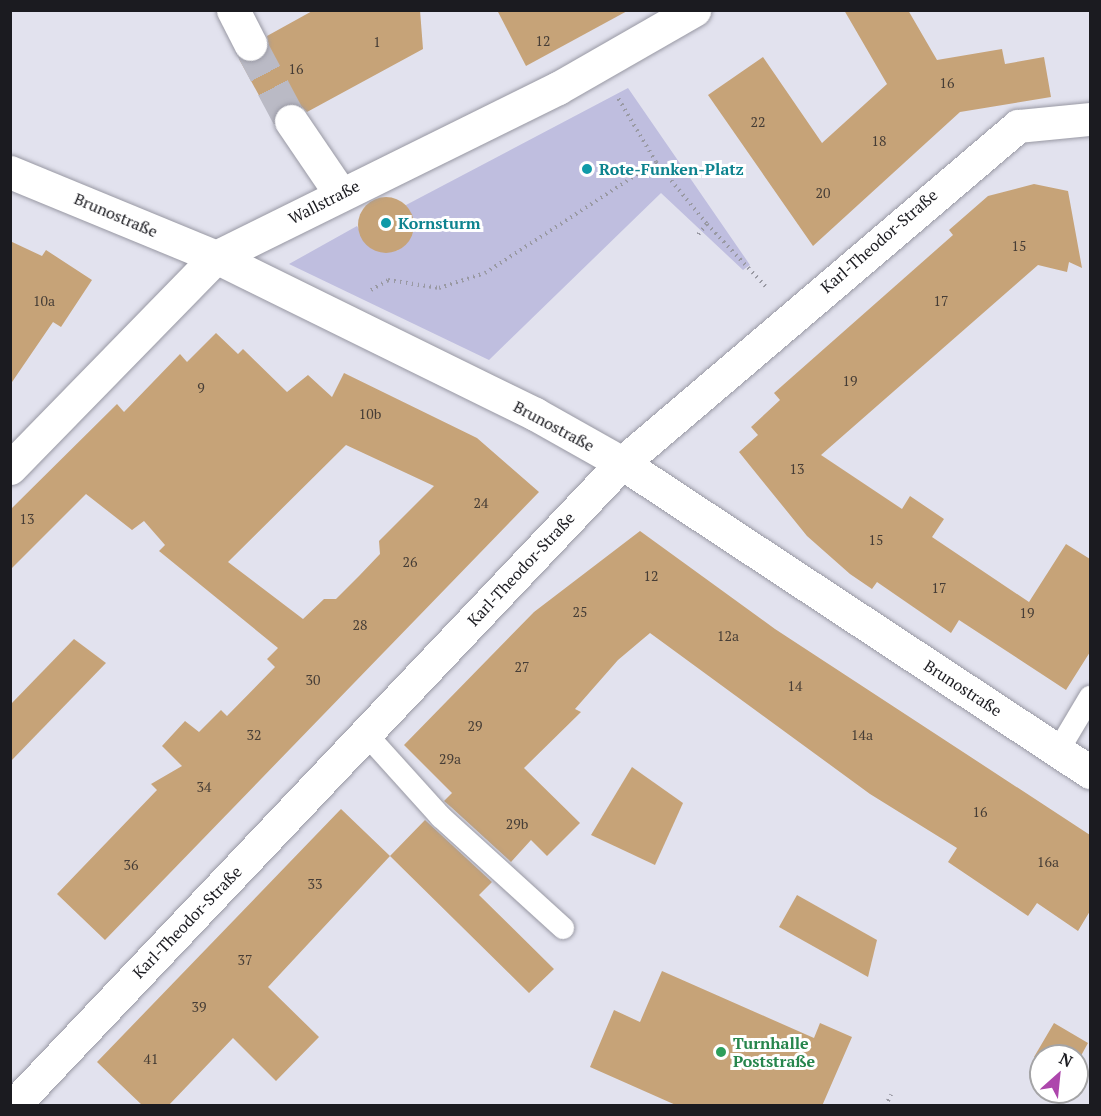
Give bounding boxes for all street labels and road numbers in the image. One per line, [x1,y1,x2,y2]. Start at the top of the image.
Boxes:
street label: Wallstraße [285,176,363,228]
street label: Karl-Theodor-Straße [817,185,941,297]
street label: Brunostraße [71,189,161,241]
street label: Brunostraße [510,397,598,455]
street label: Karl-Theodor-Straße [463,508,579,630]
street label: Brunostraße [921,656,1005,720]
street label: Karl-Theodor-Straße [129,862,245,982]

